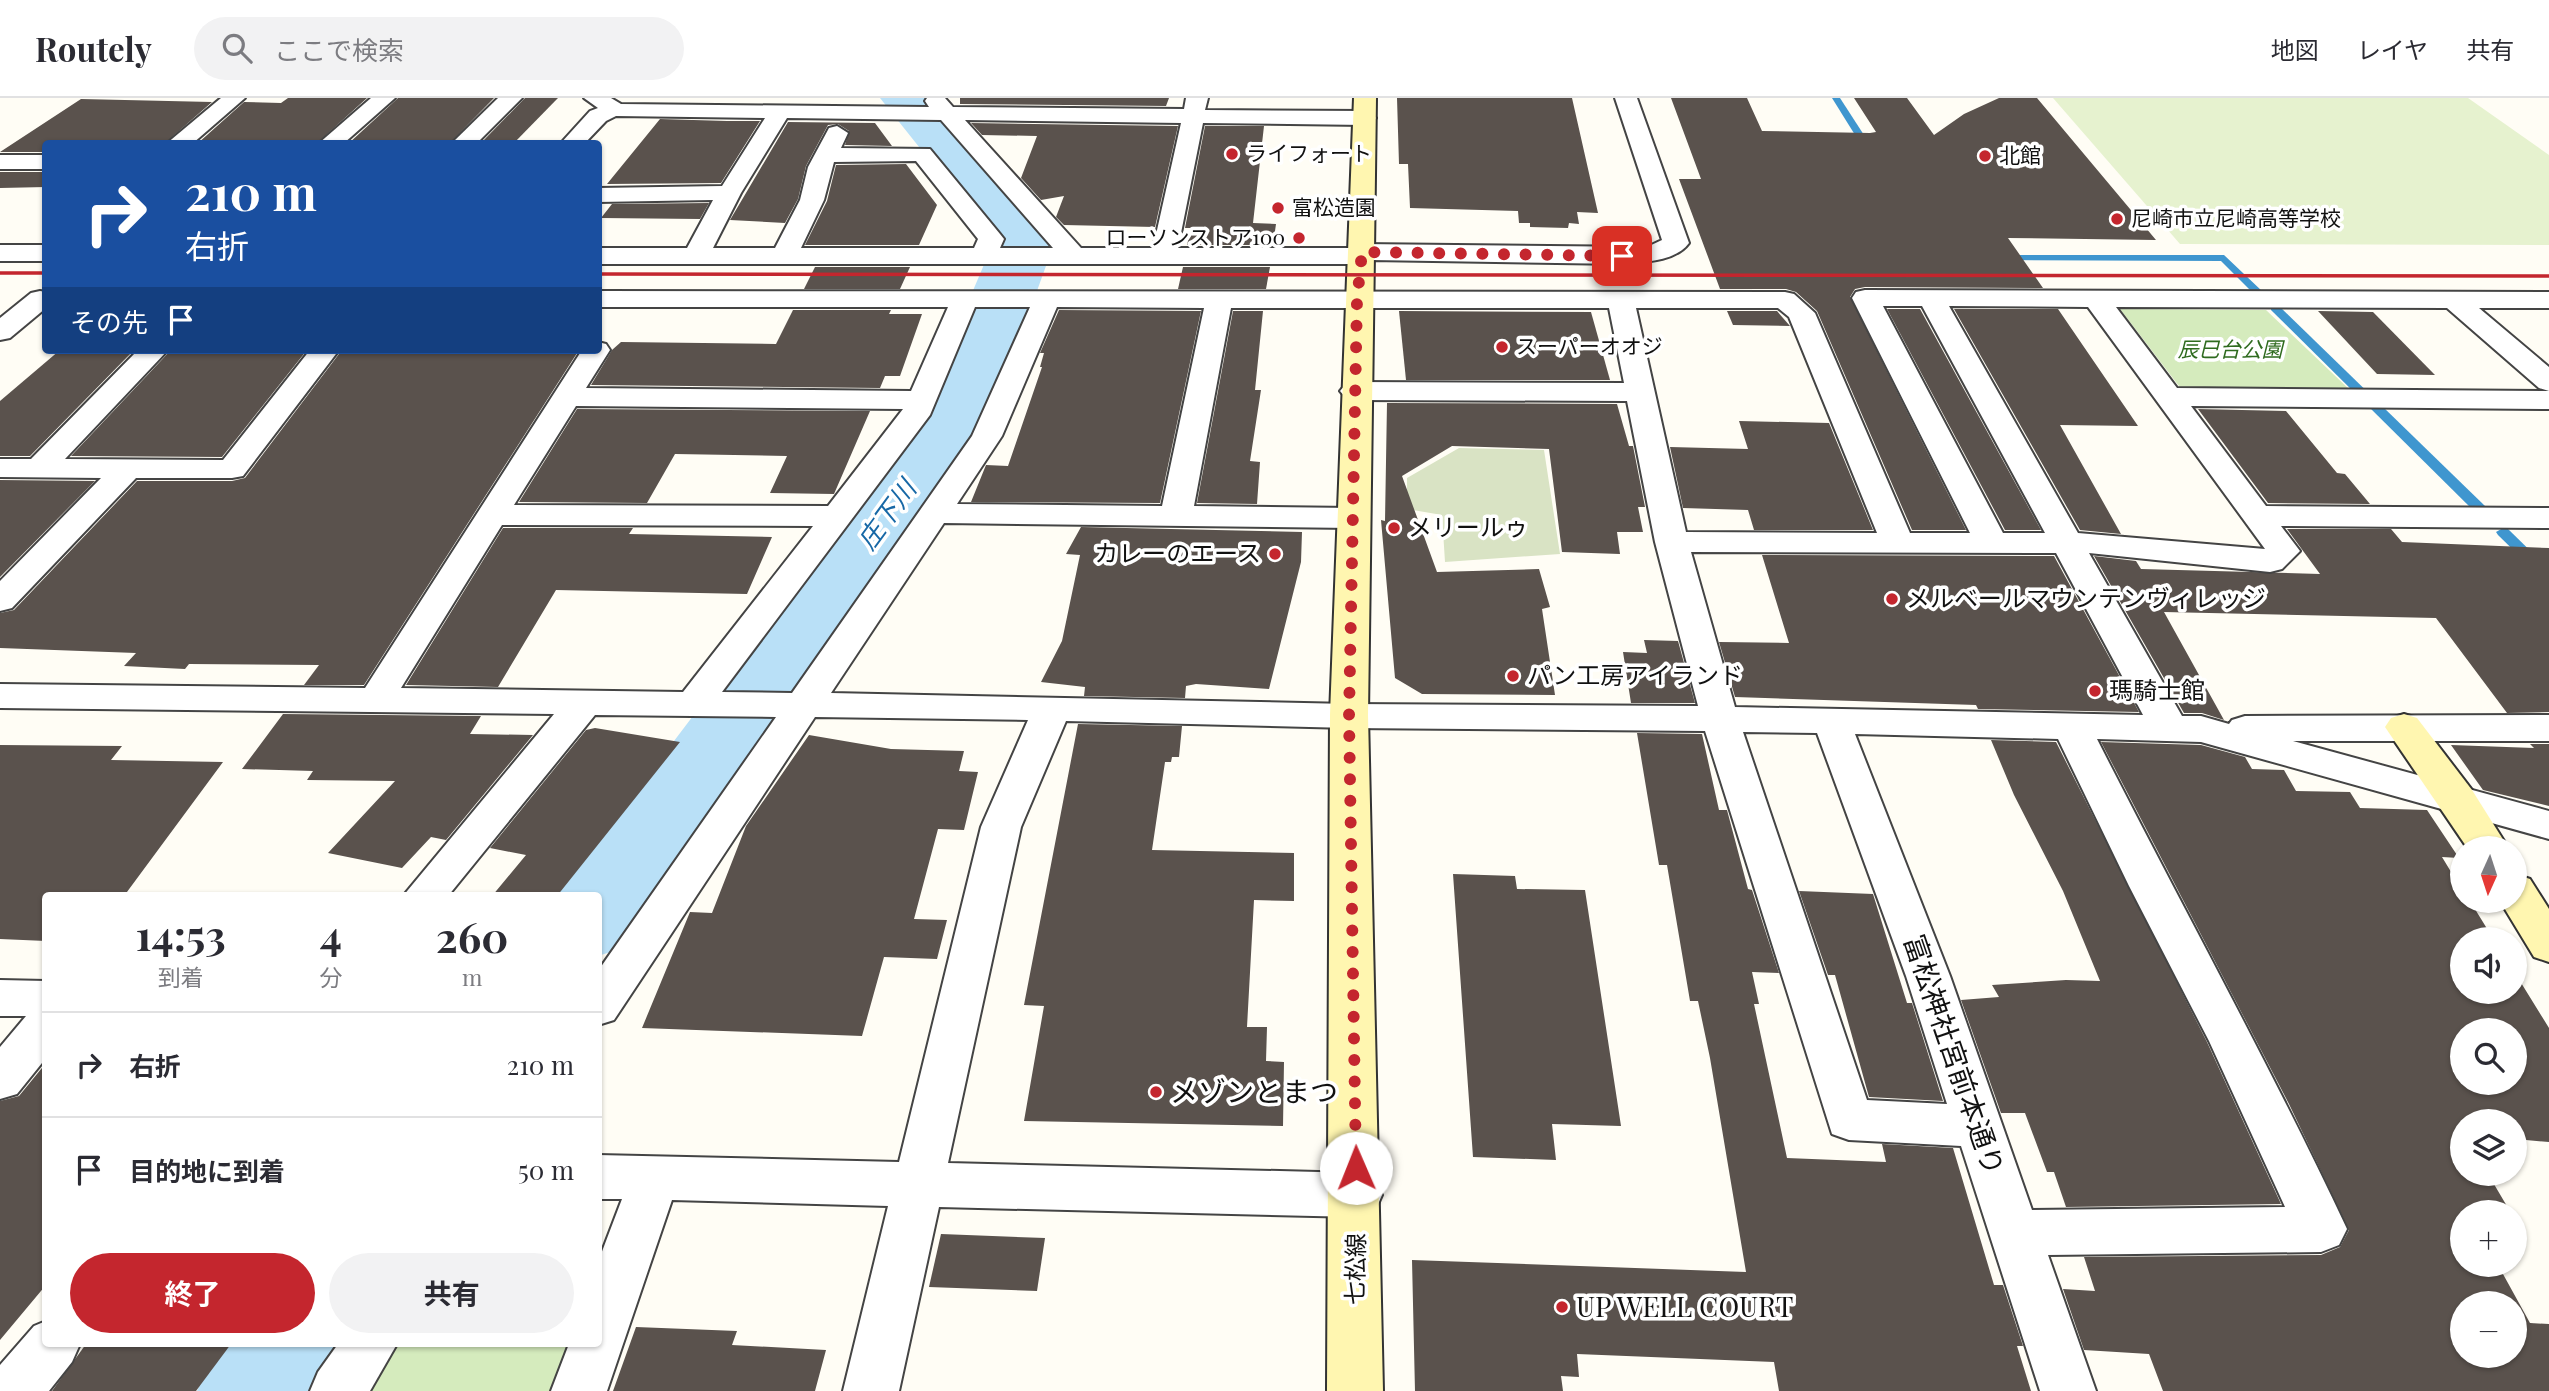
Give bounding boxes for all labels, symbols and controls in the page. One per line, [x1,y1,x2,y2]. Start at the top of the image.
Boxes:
search box [194,17,684,80]
text: Routely [35,26,152,70]
icon: search [218,29,256,67]
text: ここで検索 [274,32,404,67]
text: 地図 [2271,33,2319,65]
text: レイヤ [2357,33,2428,65]
text: 共有 [2466,33,2514,65]
place label: ライフォート [1246,138,1372,166]
place label: 北館 [1999,140,2041,168]
marker: ライフォート [1224,146,1240,162]
marker: 北館 [1977,148,1993,164]
text: 210 m [185,158,317,223]
icon: right [70,168,161,259]
place label: 富松造園 [1292,192,1376,220]
marker: 富松造園 [1270,200,1286,216]
place label: 尼崎市立尼崎高等学校 [2131,203,2341,231]
marker: 尼崎市立尼崎高等学校 [2109,211,2125,227]
place label: ローソンストア100 [1105,222,1285,250]
text: 右折 [185,223,249,266]
pin [1592,226,1652,286]
marker: ローソンストア100 [1291,230,1307,246]
icon: arrive [1603,237,1641,275]
icon: arrive [162,301,200,339]
text: その先 [70,304,148,339]
place label: スーパーオオジ [1516,331,1663,359]
park label: 辰巳台公園 [2178,334,2285,362]
marker: スーパーオオジ [1494,339,1510,355]
water label: 庄下川 [849,470,925,556]
place label: メリールゥ [1408,510,1528,542]
marker: メリールゥ [1386,520,1402,536]
place label: カレーのエース [1094,536,1261,568]
marker: カレーのエース [1267,546,1283,562]
place label: メルベールマウンテンヴィレッジ [1906,581,2266,613]
marker: メルベールマウンテンヴィレッジ [1884,591,1900,607]
place label: パン工房アイランド [1527,658,1743,690]
marker: パン工房アイランド [1505,668,1521,684]
place label: 瑪騎士館 [2109,673,2205,705]
marker: 瑪騎士館 [2087,683,2103,699]
north arrow [2450,836,2527,914]
map controls [2450,836,2527,1368]
text: 14:53 [136,906,226,962]
text: 4 [320,906,342,962]
text: 260 [436,908,508,964]
button: sound [2450,927,2527,1004]
street label: 富松神社宮前本通り [1897,929,2014,1180]
text: 到着 [158,961,204,992]
text: 分 [319,961,342,992]
text: m [462,961,482,992]
button: search [2450,1018,2527,1095]
icon: right [70,1046,108,1084]
text: 210 m [507,1047,574,1082]
text: 右折 [129,1048,181,1083]
place label: メゾンとまつ [1170,1072,1338,1109]
marker: メゾンとまつ [1148,1084,1164,1100]
button: layers [2450,1109,2527,1186]
position arrow [1319,1131,1393,1205]
icon: arrive [70,1151,108,1189]
text: 50 m [518,1152,574,1187]
text: 目的地に到着 [129,1153,285,1188]
button: + [2450,1200,2527,1277]
street label: 七松線 [1337,1233,1371,1305]
button: 終了 [70,1253,315,1333]
button: 共有 [329,1253,574,1333]
place label: UP WELL COURT [1576,1287,1793,1324]
button: − [2450,1291,2527,1368]
marker: UP WELL COURT [1554,1299,1570,1315]

